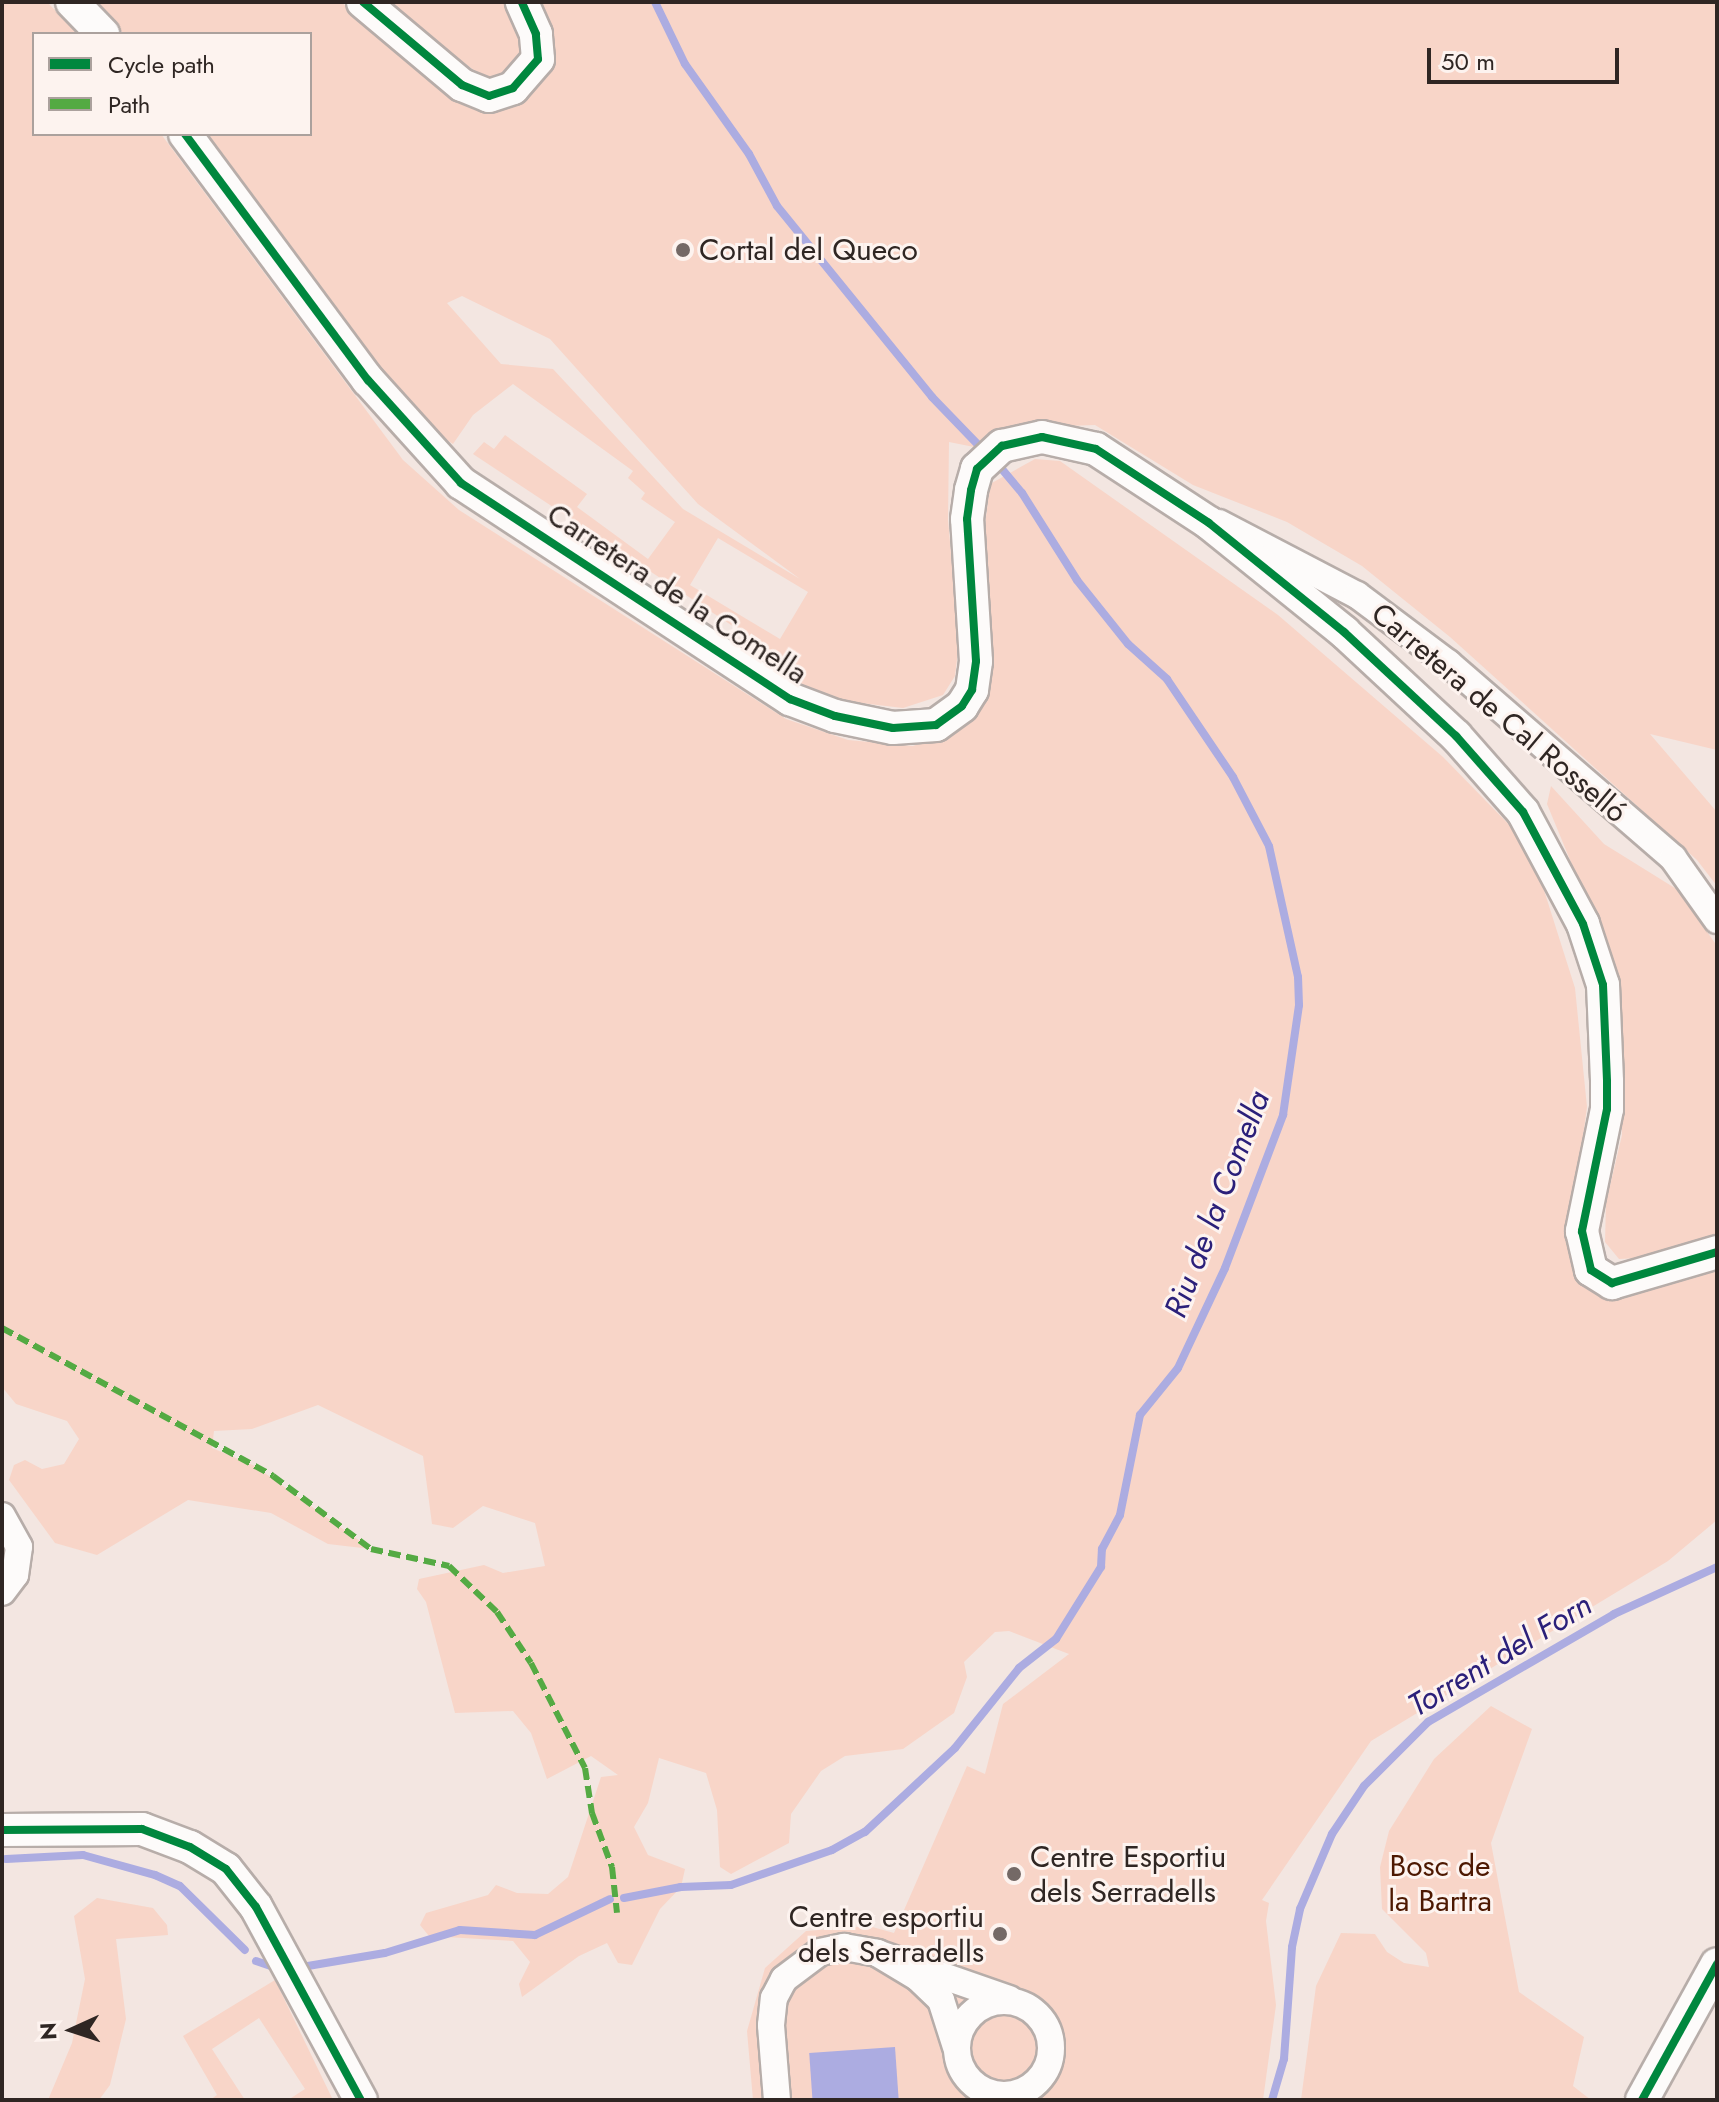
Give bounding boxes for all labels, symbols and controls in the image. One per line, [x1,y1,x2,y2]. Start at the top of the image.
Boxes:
legend [32,32,312,136]
scale bar [1431,32,1623,82]
text: 50 m [1441,44,1495,79]
text: Cycle path [108,47,215,82]
text: Path [108,87,150,122]
place label: Cortal del Queco [699,232,918,268]
marker: Cortal del Queco [674,241,692,259]
street label: Carretera de la Comella [540,496,814,692]
street label: Carretera de Cal Rosselló [1364,596,1634,830]
water label: Riu de la Comella [1156,1085,1278,1323]
water label: Torrent del Forn [1401,1585,1599,1725]
place label: Centre Esportiu dels Serradells [1030,1839,1226,1910]
park label: Bosc de la Bartra [1388,1848,1492,1918]
marker: Centre Esportiu dels Serradells [1005,1865,1023,1883]
place label: Centre esportiu dels Serradells [789,1899,984,1970]
marker: Centre esportiu dels Serradells [991,1925,1009,1943]
north arrow [32,1990,112,2070]
text: N [32,2022,64,2041]

